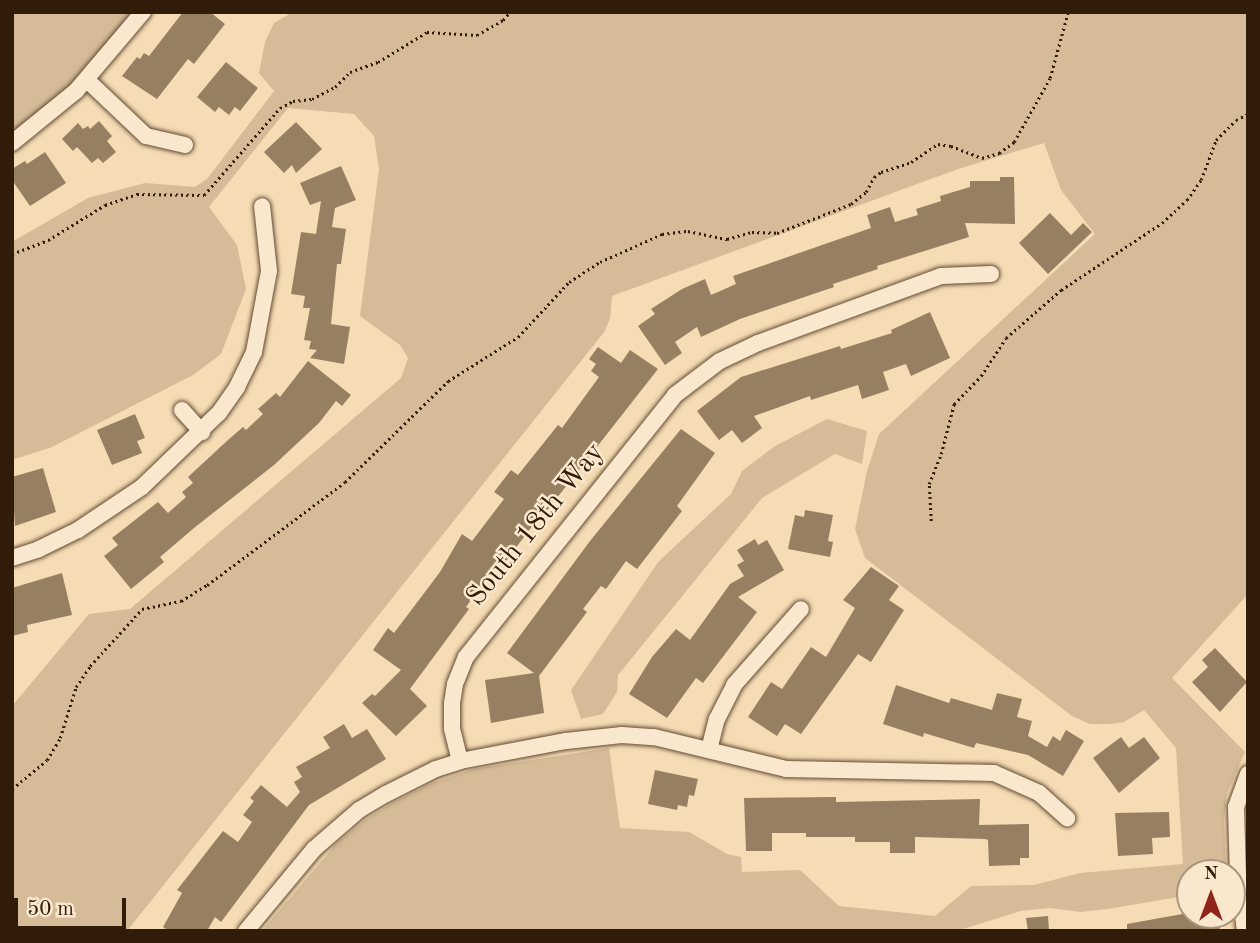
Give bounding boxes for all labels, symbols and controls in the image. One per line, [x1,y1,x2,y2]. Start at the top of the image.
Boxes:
street label: South 18th Way [460,437,612,613]
north arrow [1176,859,1246,929]
text: N [1204,865,1218,884]
scale bar [18,884,130,928]
text: 50 m [27,899,74,920]

